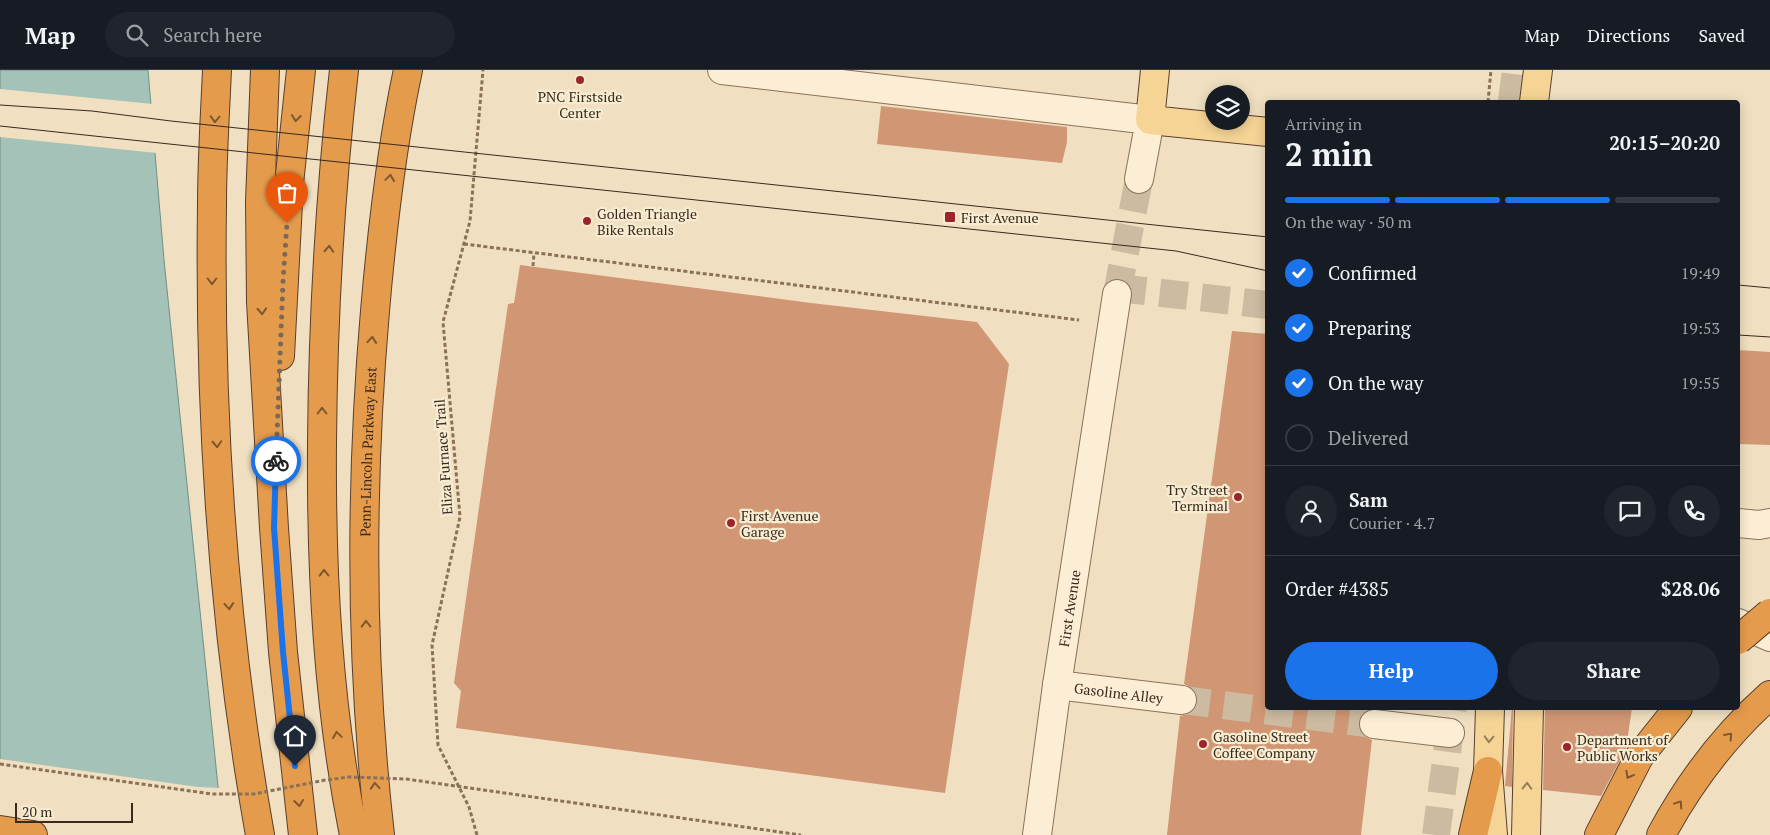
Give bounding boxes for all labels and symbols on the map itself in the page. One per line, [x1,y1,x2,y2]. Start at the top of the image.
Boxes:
marker: PNC Firstside Center [574,74,586,86]
place label: PNC Firstside Center [538,87,622,122]
one-way arrow [210,115,220,123]
one-way arrow [291,115,302,123]
pin [266,172,308,223]
one-way arrow [384,174,395,182]
place label: Golden Triangle Bike Rentals [597,204,697,239]
place label: First Avenue [961,208,1038,227]
marker: First Avenue [943,210,957,224]
marker: Golden Triangle Bike Rentals [581,215,593,227]
one-way arrow [323,244,334,252]
one-way arrow [207,278,217,285]
one-way arrow [256,307,267,315]
one-way arrow [367,335,378,343]
street label: Penn-Lincoln Parkway East [355,365,380,537]
street label: Eliza Furnace Trail [429,398,457,516]
one-way arrow [317,407,327,414]
courier [251,436,301,486]
one-way arrow [211,440,222,448]
place label: Try Street Terminal [1166,480,1229,515]
marker: Try Street Terminal [1232,491,1244,503]
place label: First Avenue Garage [741,506,818,541]
marker: First Avenue Garage [725,517,737,529]
street label: First Avenue [1054,568,1084,648]
one-way arrow [318,569,329,577]
one-way arrow [224,602,235,610]
one-way arrow [361,620,371,628]
street label: Gasoline Alley [1073,678,1165,707]
pin [274,715,316,766]
place label: Gasoline Street Coffee Company [1213,727,1316,762]
place label: Department of Public Works [1577,730,1669,765]
one-way arrow [332,731,343,739]
one-way arrow [1724,733,1733,742]
one-way arrow [1484,736,1494,743]
marker: Gasoline Street Coffee Company [1197,738,1209,750]
marker: Department of Public Works [1561,741,1573,753]
one-way arrow [1625,770,1635,779]
one-way arrow [370,782,381,790]
one-way arrow [1522,782,1532,790]
one-way arrow [293,799,304,807]
scale bar [15,800,132,823]
one-way arrow [1673,800,1682,810]

